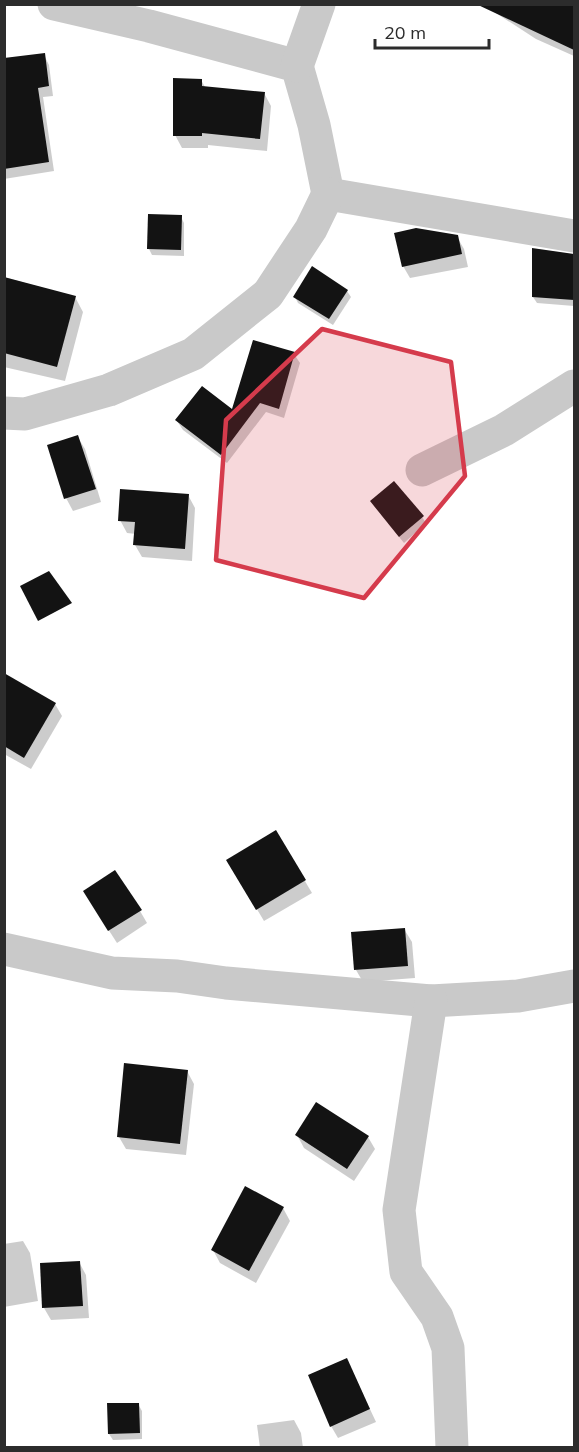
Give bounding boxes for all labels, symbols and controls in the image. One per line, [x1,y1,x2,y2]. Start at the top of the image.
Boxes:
scale bar [375,12,489,50]
text: 20 m [384,21,426,44]

